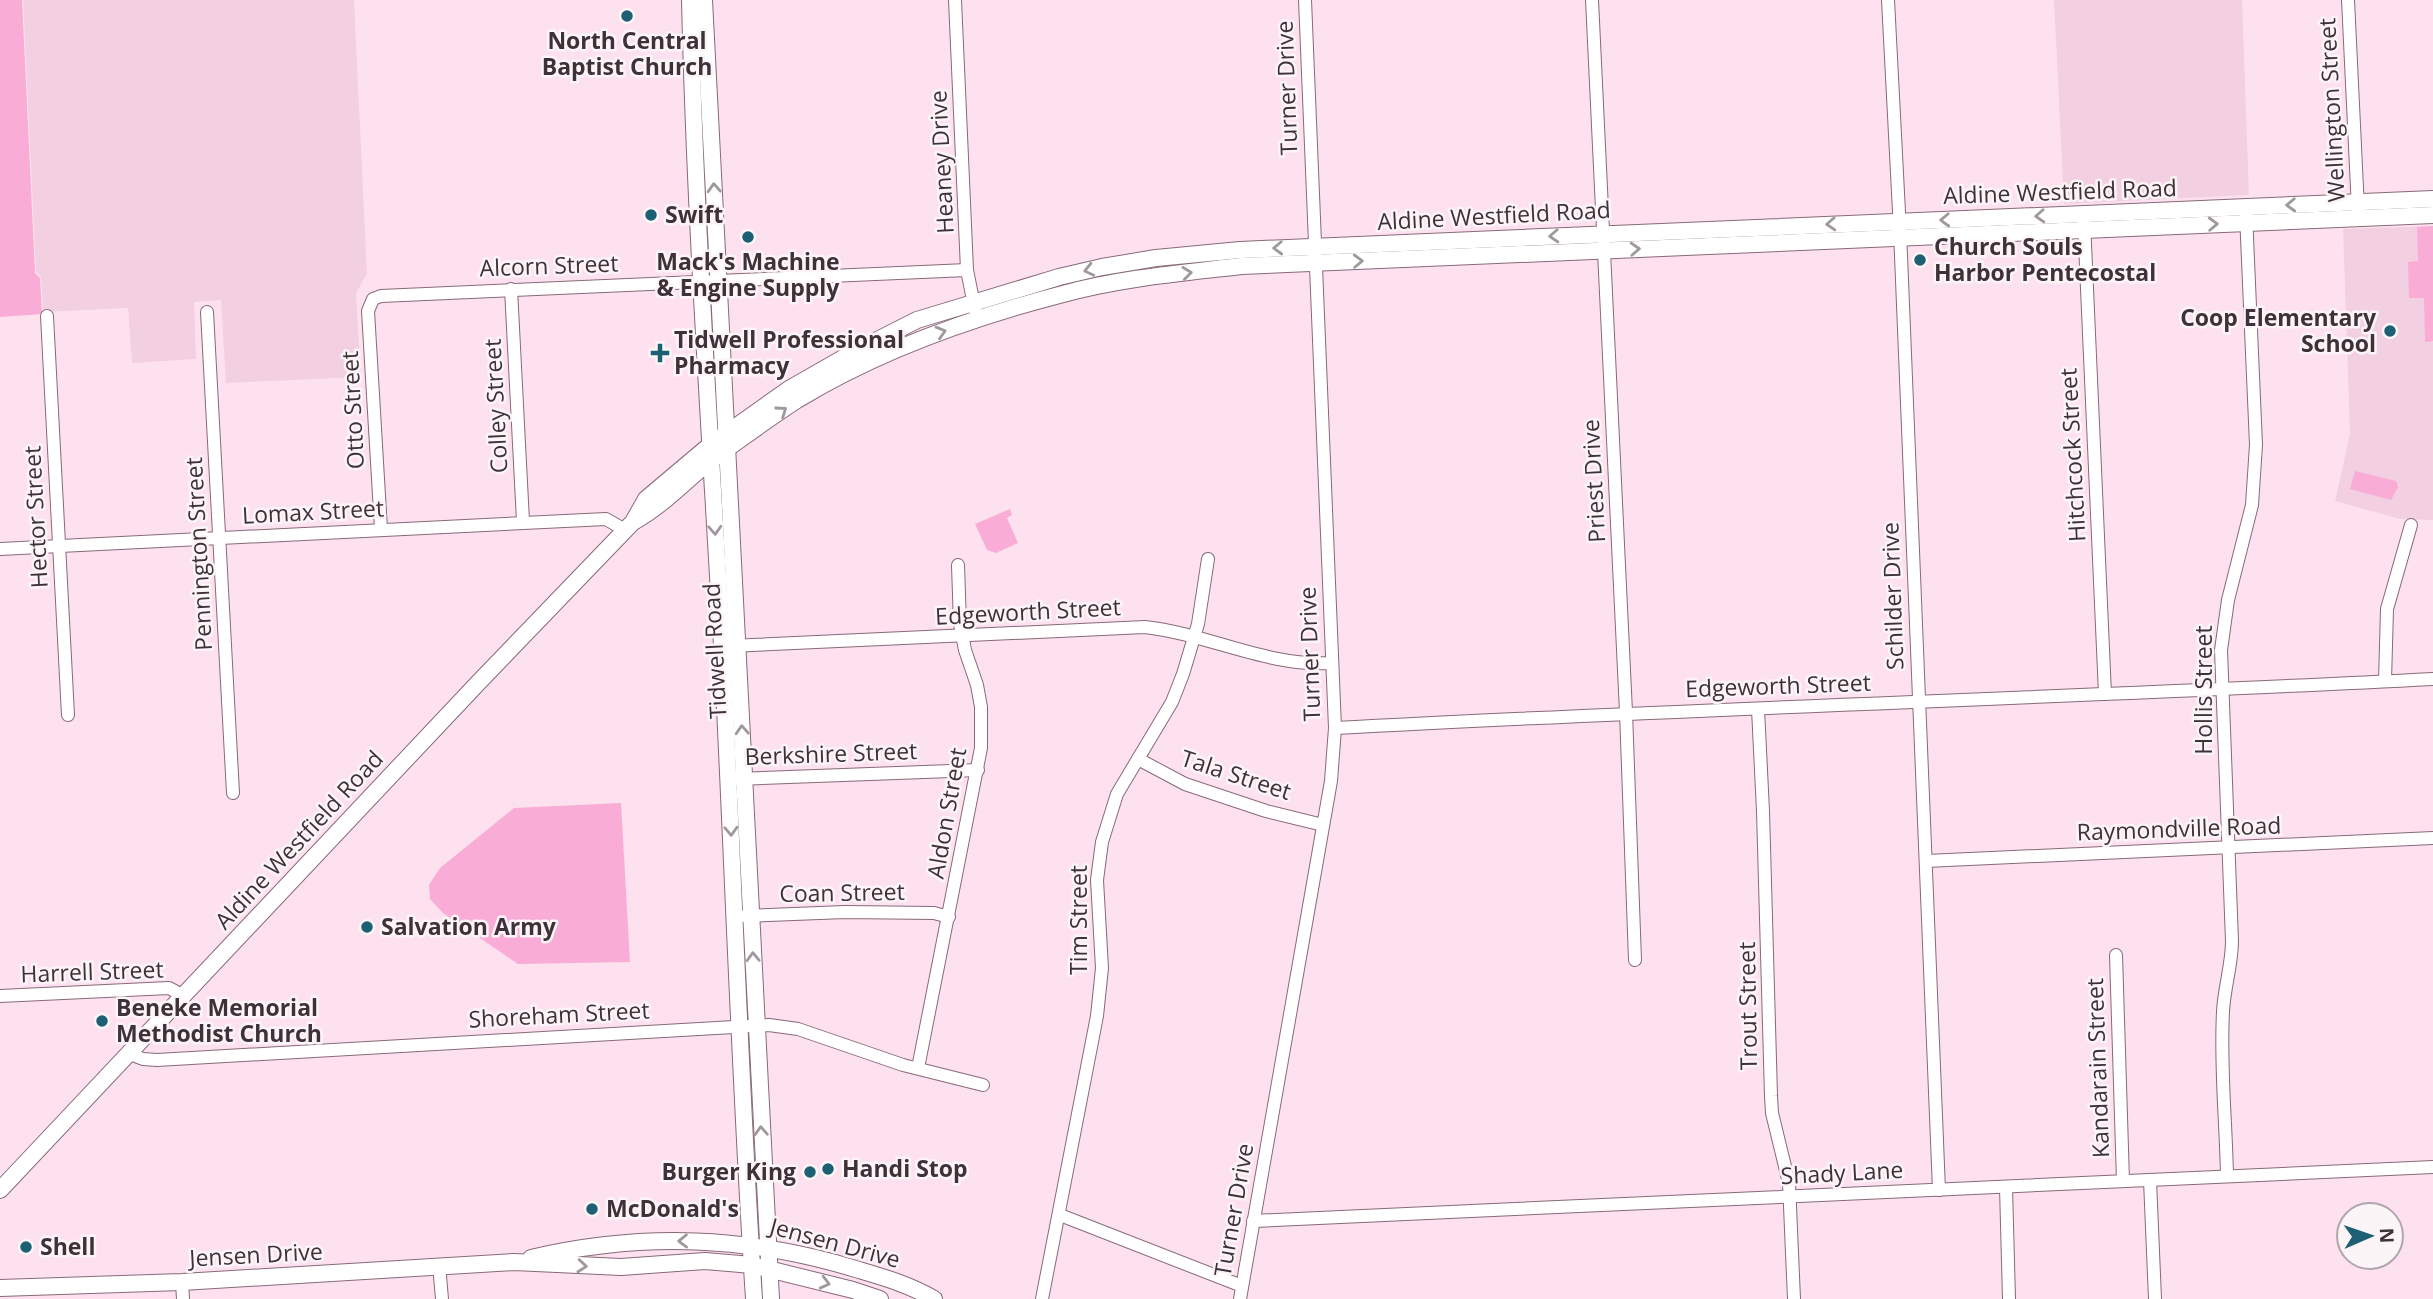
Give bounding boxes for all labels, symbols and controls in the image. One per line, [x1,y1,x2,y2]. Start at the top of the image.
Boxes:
marker: North Central Baptist Church [619,8,635,24]
street label: Wellington Street [2310,17,2352,203]
street label: Turner Drive [1268,20,1304,156]
place label: North Central Baptist Church [542,24,712,82]
street label: Heaney Drive [921,90,961,235]
street label: Aldine Westfield Road [1943,171,2177,211]
one-way arrow [707,182,722,193]
street label: Aldine Westfield Road [1376,193,1611,237]
one-way arrow [2286,197,2297,212]
place label: Swift [665,198,723,230]
marker: Swift [643,207,659,223]
one-way arrow [2034,208,2045,223]
one-way arrow [1939,212,1950,227]
one-way arrow [1825,217,1836,232]
one-way arrow [2207,217,2218,232]
marker: Mack's Machine & Engine Supply [740,229,756,245]
one-way arrow [1549,229,1560,244]
place label: Church Souls Harbor Pentecostal [1934,230,2156,288]
one-way arrow [1272,241,1283,256]
one-way arrow [1629,242,1640,257]
place label: Mack's Machine & Engine Supply [656,245,840,303]
street label: Alcorn Street [479,247,619,283]
marker: Church Souls Harbor Pentecostal [1912,252,1928,268]
one-way arrow [1353,254,1364,269]
one-way arrow [1083,262,1095,276]
one-way arrow [1181,265,1193,280]
place label: Coop Elementary School [2180,301,2377,359]
place label: Tidwell Professional Pharmacy [674,323,904,381]
marker: Coop Elementary School [2382,323,2398,339]
one-way arrow [935,325,947,340]
street label: Colley Street [476,338,515,474]
marker: Tidwell Professional Pharmacy [652,345,668,361]
street label: Otto Street [333,350,371,470]
street label: Hitchcock Street [2051,367,2093,543]
one-way arrow [774,407,787,419]
street label: Priest Drive [1574,419,1612,544]
street label: Hector Street [15,445,55,589]
street label: Pennington Street [177,456,219,652]
street label: Lomax Street [241,491,385,531]
street label: Schilder Drive [1873,522,1911,671]
one-way arrow [708,524,723,535]
street label: Tidwell Road [694,582,734,720]
street label: Turner Drive [1291,586,1327,722]
street label: Edgeworth Street [934,590,1122,632]
street label: Hollis Street [2187,625,2219,755]
street label: Edgeworth Street [1685,666,1871,704]
one-way arrow [734,724,749,735]
street label: Berkshire Street [744,734,918,772]
street label: Tala Street [1177,741,1296,807]
street label: Aldine Westfield Road [207,743,390,936]
street label: Aldon Street [919,745,973,881]
street label: Raymondville Road [2076,808,2282,848]
one-way arrow [723,826,738,837]
street label: Tim Street [1062,865,1094,975]
street label: Coan Street [779,875,905,909]
place label: Salvation Army [381,910,557,942]
marker: Salvation Army [359,919,375,935]
street label: Trout Street [1730,942,1764,1070]
one-way arrow [745,952,760,963]
street label: Harrell Street [20,953,164,989]
street label: Kandarain Street [2078,977,2116,1159]
place label: Beneke Memorial Methodist Church [116,991,322,1049]
street label: Shoreham Street [468,993,650,1035]
marker: Beneke Memorial Methodist Church [94,1013,110,1029]
one-way arrow [754,1125,769,1136]
street label: Turner Drive [1206,1141,1260,1279]
place label: Handi Stop [842,1152,968,1184]
street label: Shady Lane [1780,1153,1904,1191]
place label: Burger King [662,1155,796,1187]
marker: Handi Stop [820,1161,836,1177]
marker: Burger King [802,1164,818,1180]
place label: McDonald's [606,1192,739,1224]
marker: McDonald's [584,1201,600,1217]
north arrow [2335,1201,2405,1271]
street label: Jensen Drive [765,1209,904,1275]
text: N [2374,1227,2400,1244]
place label: Shell [40,1230,95,1262]
one-way arrow [677,1233,688,1249]
street label: Jensen Drive [186,1235,323,1274]
marker: Shell [18,1239,34,1255]
one-way arrow [577,1258,588,1273]
one-way arrow [819,1275,831,1289]

